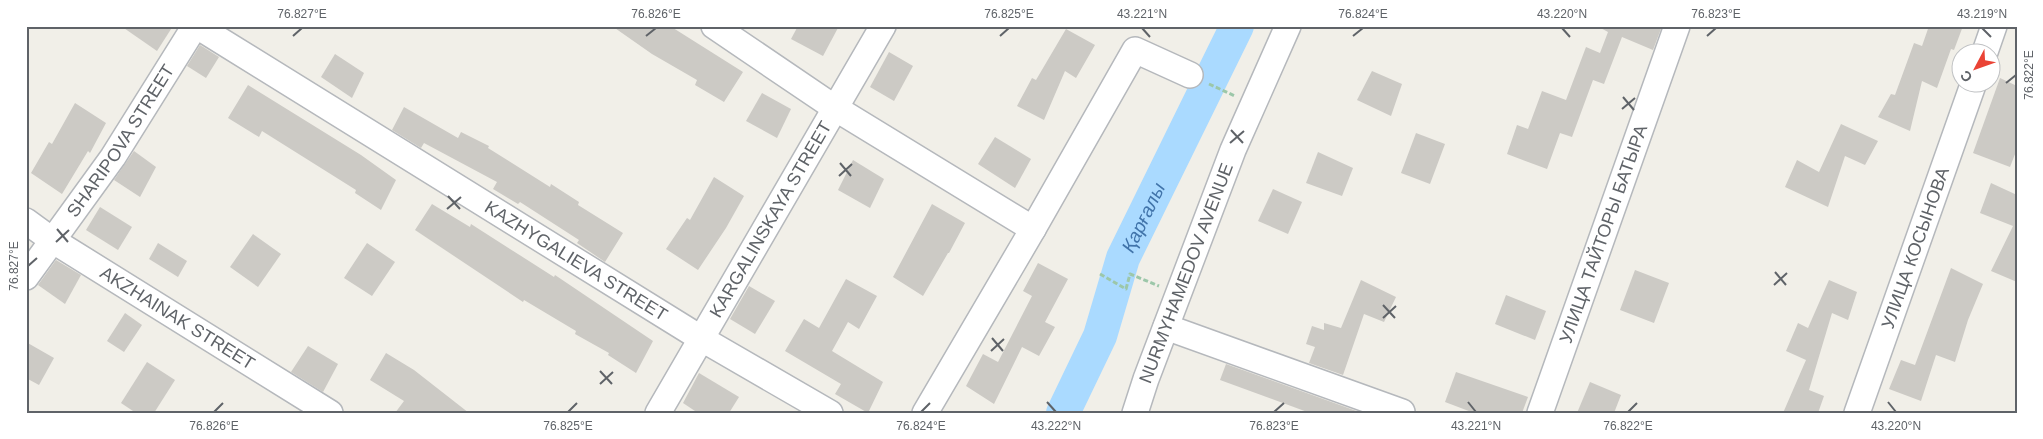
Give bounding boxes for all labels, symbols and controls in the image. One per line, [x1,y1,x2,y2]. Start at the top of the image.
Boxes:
text: 76.827°E [277,7,327,21]
text: 76.826°E [631,7,681,21]
text: 76.825°E [984,7,1034,21]
text: 43.221°N [1117,7,1167,21]
text: 76.824°E [1338,7,1388,21]
text: 43.220°N [1537,7,1587,21]
text: 76.823°E [1691,7,1741,21]
text: 43.219°N [1957,7,2007,21]
north arrow [1950,42,2000,92]
text: 76.822°E [2022,50,2036,100]
street label: SHARIPOVA STREET [63,61,178,221]
text: С [1957,67,1976,86]
street label: KARGALINSKAYA STREET [706,118,835,321]
street label: УЛИЦА ТАЙТОРЫ БАТЫРА [1556,122,1651,346]
street label: NURMYHAMEDOV AVENUE [1135,160,1237,386]
street label: УЛИЦА КОСЫНОВА [1878,165,1953,331]
water label: Қарғалы [1117,179,1169,255]
street label: KAZHYGALIEVA STREET [481,197,671,325]
text: 76.827°E [7,241,21,291]
street label: AKZHAINAK STREET [97,263,258,374]
text: 76.826°E [189,419,239,433]
text: 76.825°E [543,419,593,433]
text: 76.824°E [896,419,946,433]
text: 43.222°N [1031,419,1081,433]
text: 76.823°E [1249,419,1299,433]
text: 43.221°N [1451,419,1501,433]
text: 76.822°E [1603,419,1653,433]
text: 43.220°N [1871,419,1921,433]

